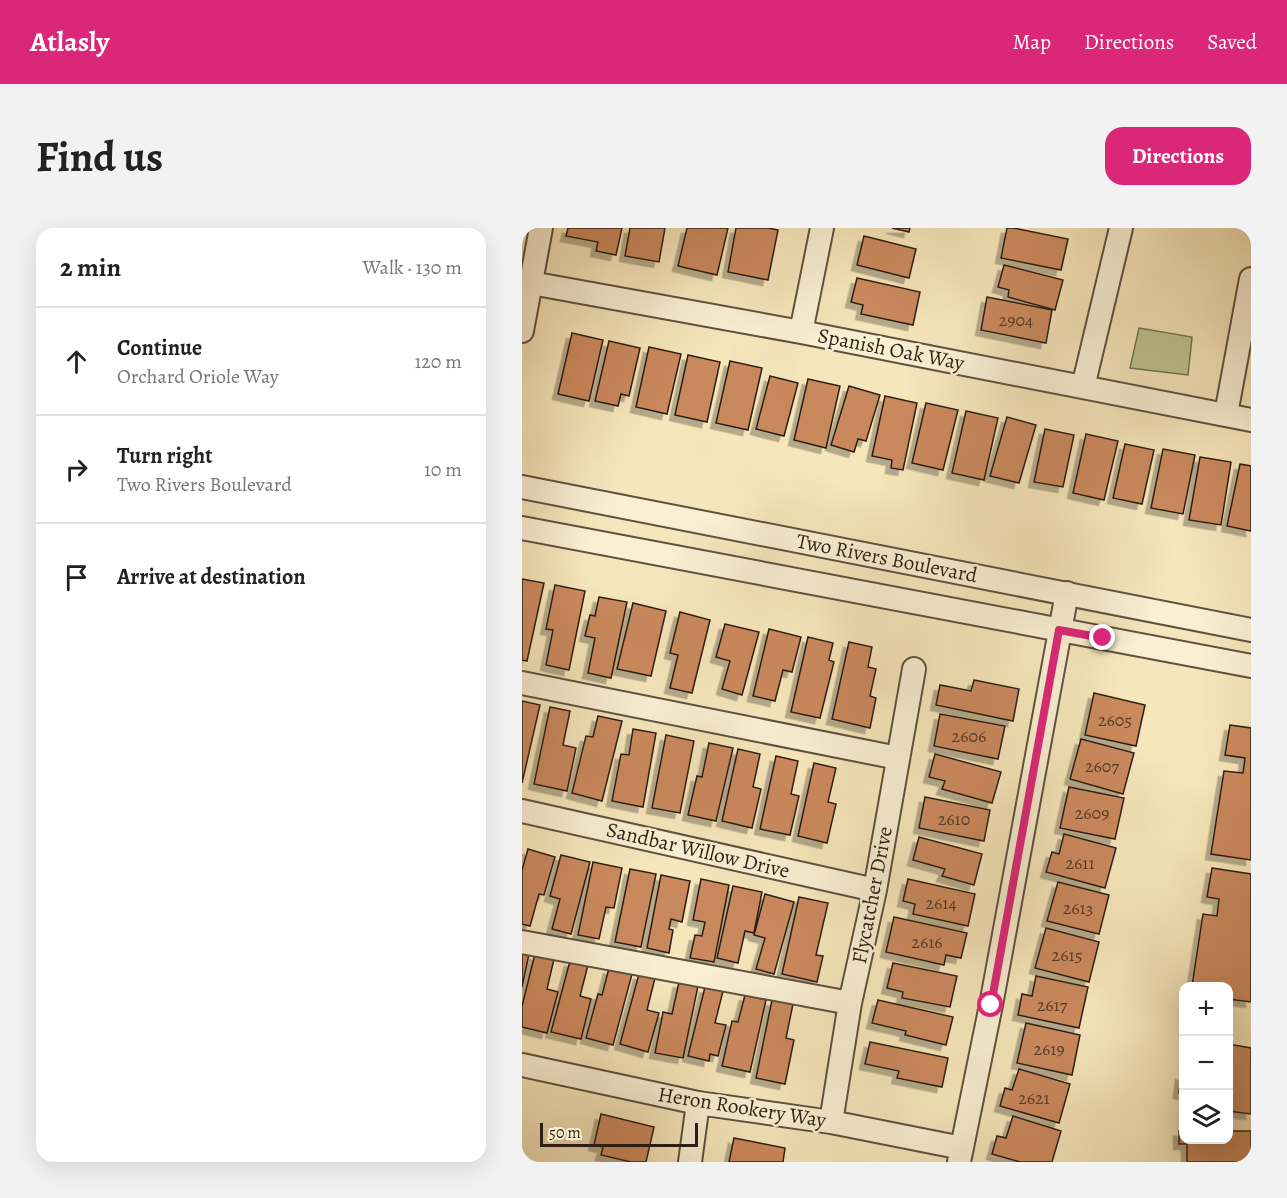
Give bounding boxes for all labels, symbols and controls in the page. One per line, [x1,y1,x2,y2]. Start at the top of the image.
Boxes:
text: Atlasly [30,23,109,61]
text: Map [1013,28,1051,56]
text: Directions [1084,28,1174,56]
text: Saved [1207,28,1257,56]
button: Directions [1105,127,1251,185]
text: Find us [36,128,163,185]
text: 2 min [60,250,121,285]
text: Walk · 130 m [363,254,462,281]
house number: 2904 [999,308,1033,332]
street label: Spanish Oak Way [815,321,967,377]
text: Continue [117,333,202,363]
icon: ahead [60,345,93,378]
text: 120 m [414,348,462,375]
text: Orchard Oriole Way [117,363,279,390]
text: Turn right [117,441,213,471]
icon: right [60,453,93,486]
text: 10 m [424,456,462,483]
text: Two Rivers Boulevard [117,471,292,498]
street label: Two Rivers Boulevard [794,527,981,589]
icon: arrive [60,561,93,594]
text: Arrive at destination [117,562,306,592]
route end [1089,624,1115,650]
house number: 2605 [1098,708,1132,732]
house number: 2606 [952,724,986,748]
house number: 2607 [1085,754,1119,778]
house number: 2609 [1075,801,1109,825]
house number: 2610 [938,807,970,831]
street label: Sandbar Willow Drive [604,815,792,885]
street label: Flycatcher Drive [845,824,899,966]
house number: 2611 [1065,851,1095,875]
house number: 2614 [925,891,957,915]
house number: 2613 [1063,896,1093,920]
house number: 2616 [911,930,943,954]
house number: 2615 [1052,943,1082,967]
map controls [1179,982,1233,1144]
button: + [1179,982,1233,1036]
route start [977,991,1003,1017]
house number: 2617 [1037,993,1068,1017]
button: − [1179,1036,1233,1090]
house number: 2619 [1033,1037,1065,1061]
street label: Heron Rookery Way [656,1080,829,1134]
house number: 2621 [1018,1086,1050,1110]
button: layers [1179,1090,1233,1144]
scale bar [540,1120,698,1148]
text: 50 m [549,1122,581,1144]

